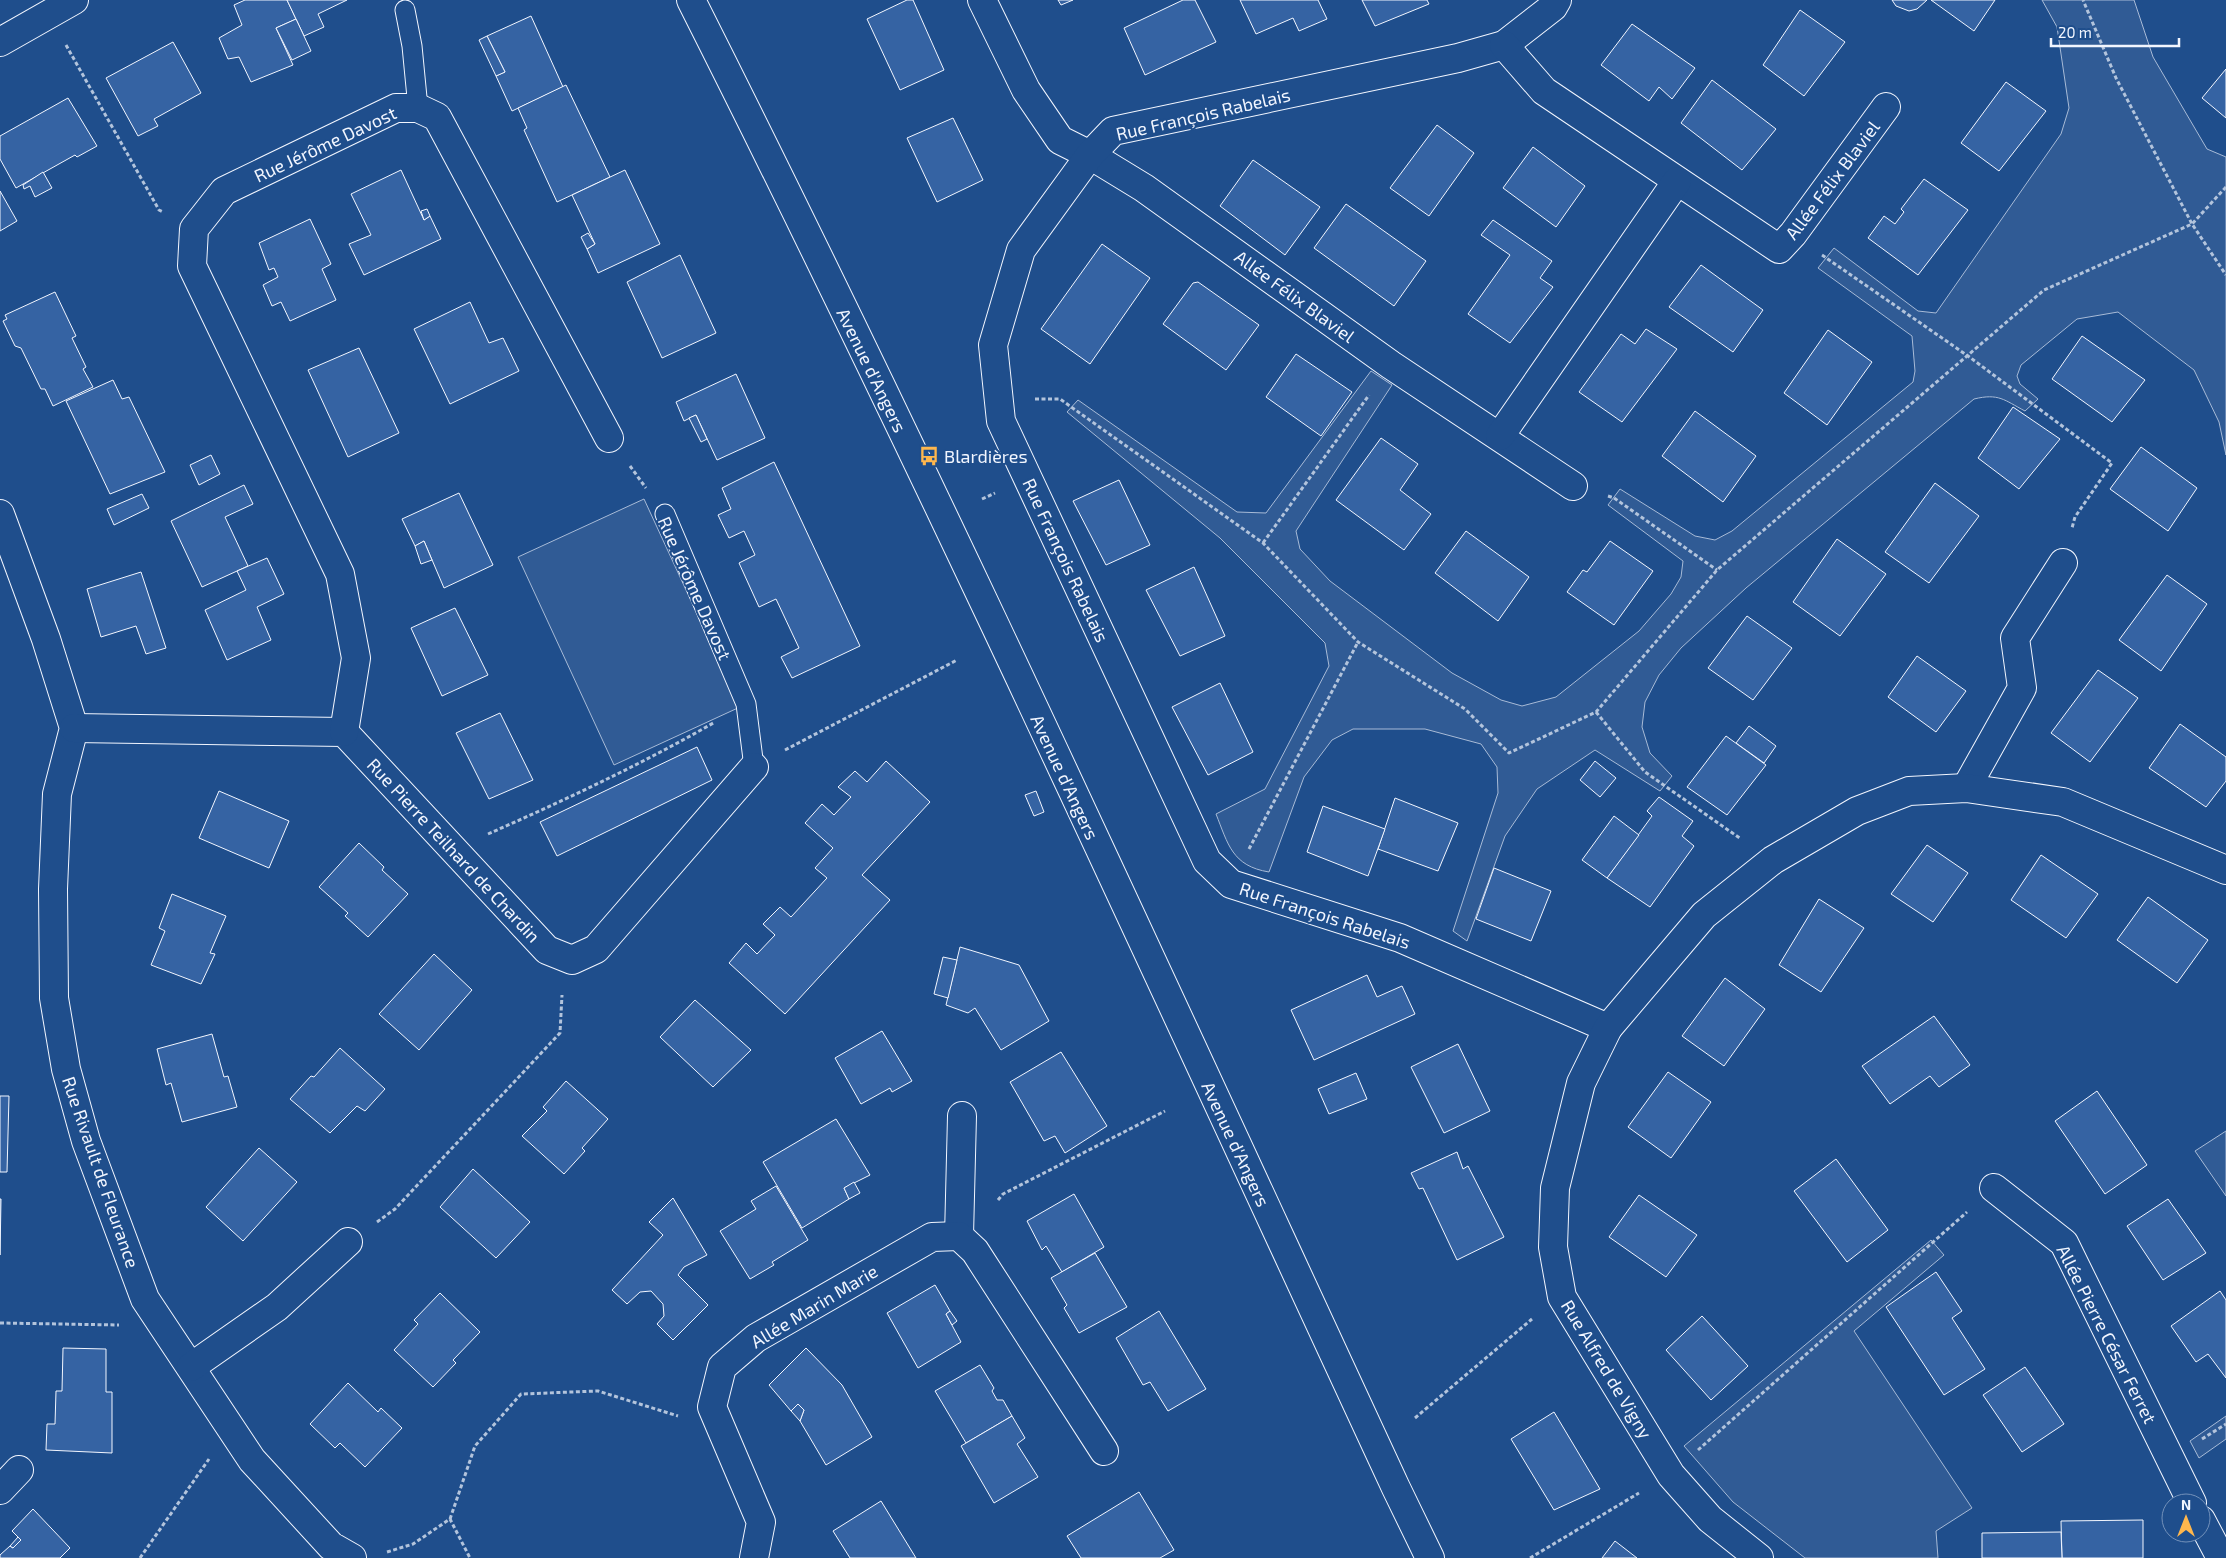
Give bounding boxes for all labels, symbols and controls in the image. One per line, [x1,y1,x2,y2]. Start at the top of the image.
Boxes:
scale bar [2051,15,2178,47]
text: 20 m [2058,23,2092,41]
street label: Rue François Rabelais [1114,83,1293,146]
street label: Rue Jérôme Davost [250,101,400,187]
street label: Allée Félix Blaviel [1780,116,1884,244]
street label: Allée Félix Blaviel [1231,245,1360,347]
street label: Avenue d'Angers [832,304,912,436]
bus stop icon: Blardières [918,445,940,467]
place label: Blardières [944,445,1028,467]
street label: Rue François Rabelais [1017,475,1114,646]
street label: Rue Jérôme Davost [654,513,737,663]
street label: Avenue d'Angers [1026,711,1104,843]
street label: Rue Pierre Teilhard de Chardin [363,753,545,947]
street label: Rue François Rabelais [1237,877,1413,954]
street label: Rue Rivault de Fleurance [58,1073,144,1271]
street label: Avenue d'Angers [1197,1078,1275,1210]
street label: Allée Pierre César Ferret [2052,1241,2162,1427]
street label: Allée Marin Marie [747,1259,881,1353]
street label: Rue Alfred de Vigny [1557,1296,1657,1443]
north arrow [2161,1493,2211,1543]
text: N [2181,1496,2191,1513]

